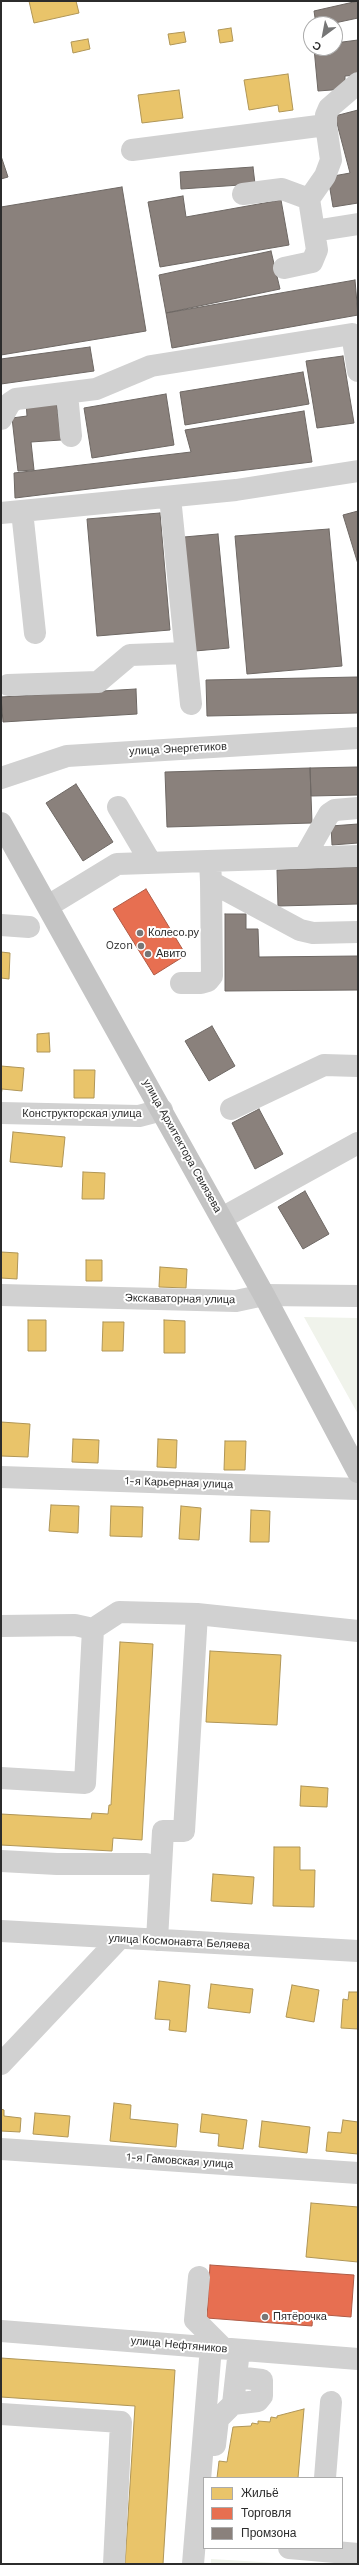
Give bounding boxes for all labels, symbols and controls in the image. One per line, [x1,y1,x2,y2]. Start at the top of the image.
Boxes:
north arrow [303,16,343,56]
text: С [310,38,324,53]
street label: улица Энергетиков [129,740,227,758]
place label: Колесо.ру [148,926,199,940]
marker: Колесо.ру [135,928,145,938]
place label: Ozon [106,939,133,953]
marker: Ozon [136,941,146,951]
place label: Авито [156,947,186,961]
marker: Авито [143,949,153,959]
street label: улица Архитектора Свиязева [140,1077,224,1215]
street label: Конструкторская улица [22,1107,142,1121]
street label: Экскаваторная улица [125,1291,235,1307]
street label: 1-я Карьерная улица [125,1475,233,1491]
street label: улица Космонавта Беляева [108,1932,250,1952]
street label: 1-я Гамовская улица [126,2151,234,2171]
place label: Пятёрочка [273,2310,327,2324]
marker: Пятёрочка [260,2312,270,2322]
street label: улица Нефтяников [130,2334,228,2356]
legend [203,2477,343,2549]
text: Жильё [241,2486,279,2500]
text: Торговля [241,2506,291,2520]
text: Промзона [241,2526,296,2540]

